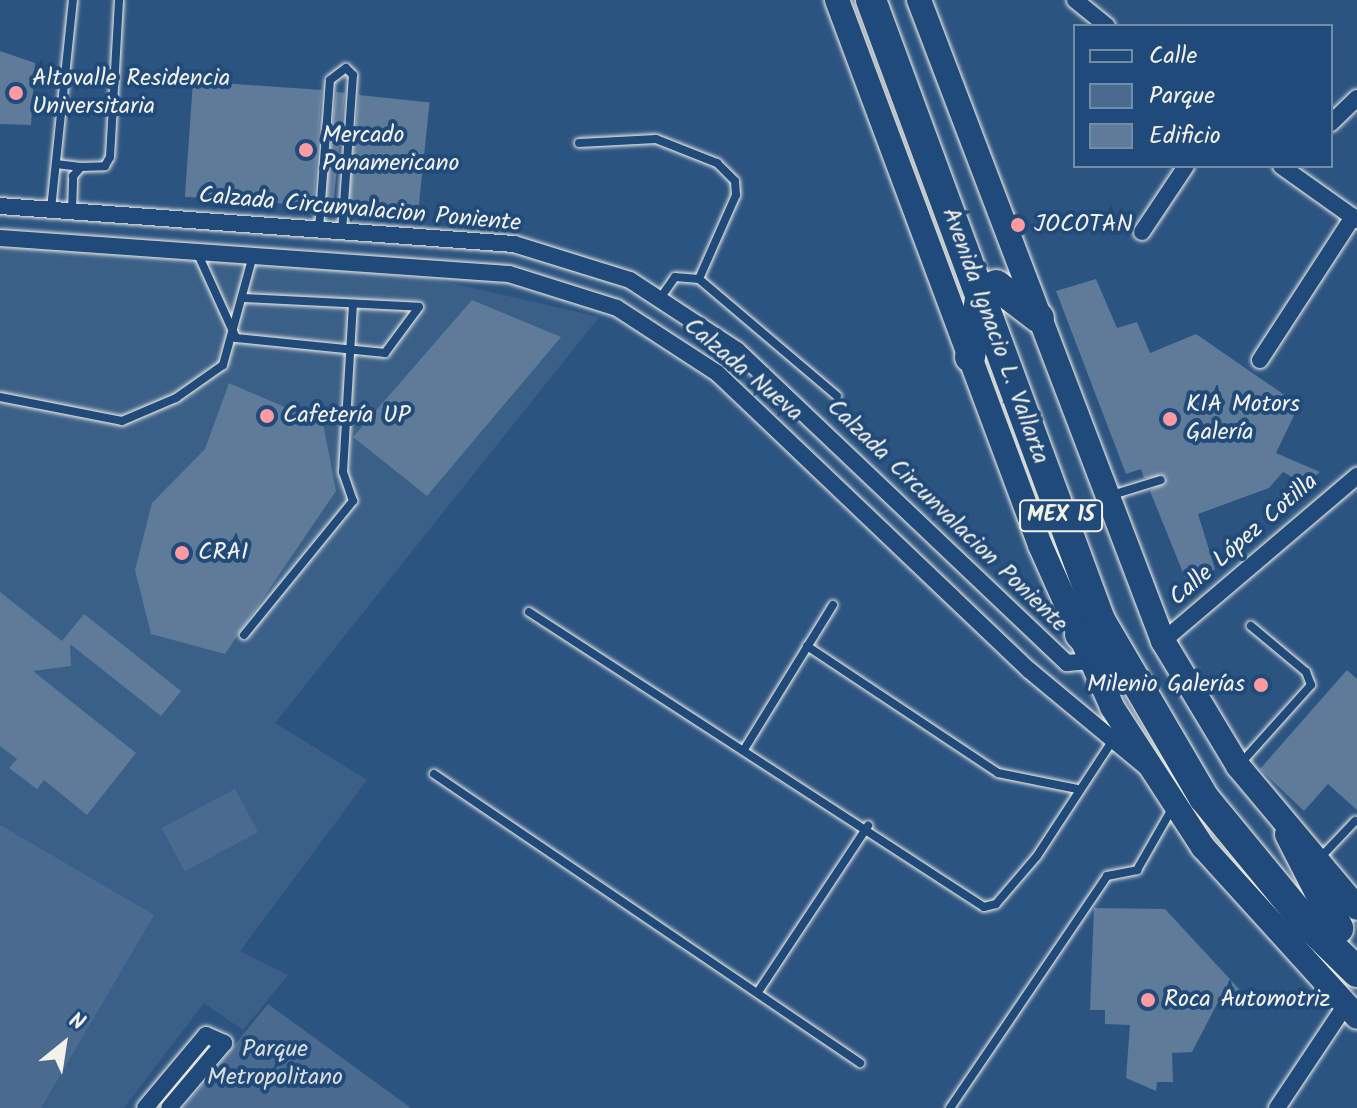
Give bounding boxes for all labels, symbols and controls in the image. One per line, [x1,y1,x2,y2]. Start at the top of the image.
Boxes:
legend [1073,24,1333,168]
text: Calle [1149,37,1197,76]
place label: Altovalle Residencia Universitaria [32,65,230,121]
text: Parque [1149,77,1215,116]
marker: Altovalle Residencia Universitaria [7,84,25,102]
text: Edificio [1149,117,1221,156]
place label: Mercado Panamericano [322,122,459,178]
marker: Mercado Panamericano [297,141,315,159]
street label: Calzada Circunvalacion Poniente [198,182,522,238]
street label: Avenida Ignacio L. Vallarta [935,204,1055,468]
place label: JOCOTAN [1034,211,1133,239]
marker: JOCOTAN [1009,216,1027,234]
street label: Calzada Nueva [678,312,808,428]
place label: KIA Motors Galería [1186,391,1300,447]
street label: Calzada Circunvalacion Poniente [821,393,1073,639]
place label: Cafetería UP [283,402,410,430]
marker: Cafetería UP [258,407,276,425]
marker: KIA Motors Galería [1161,410,1179,428]
street label: Calle López Cotilla [1164,468,1324,612]
road number: MEX 15 [1019,498,1103,534]
place label: CRAI [198,539,248,567]
marker: CRAI [173,544,191,562]
place label: Milenio Galerías [1087,671,1245,699]
marker: Milenio Galerías [1252,676,1270,694]
place label: Roca Automotriz [1164,986,1330,1014]
marker: Roca Automotriz [1139,991,1157,1009]
north arrow [24,1004,104,1084]
text: N [61,1004,91,1041]
park label: Parque Metropolitano [207,1036,343,1092]

